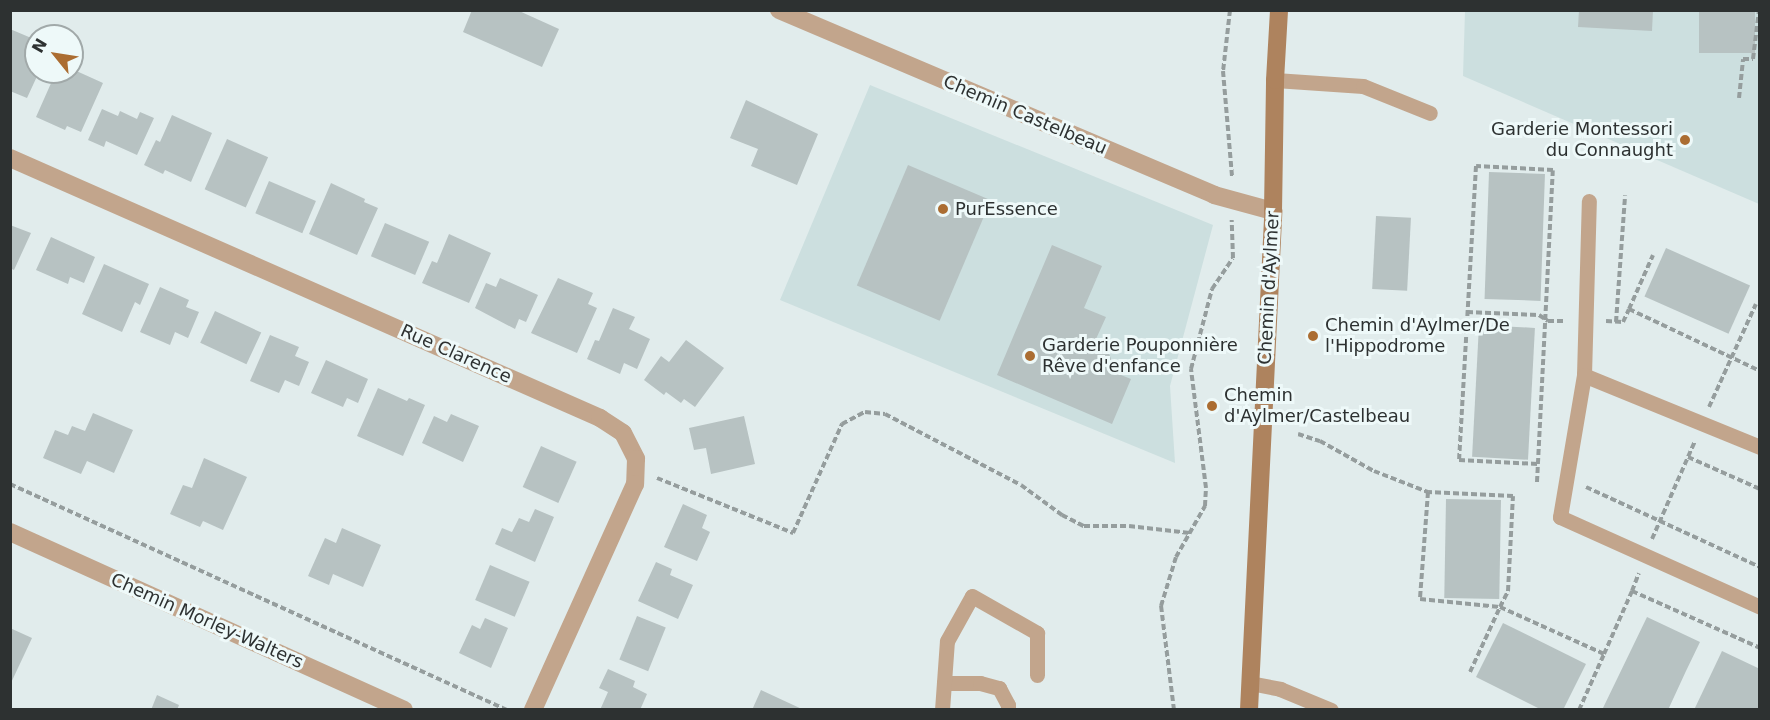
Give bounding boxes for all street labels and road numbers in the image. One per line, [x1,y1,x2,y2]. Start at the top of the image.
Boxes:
street label: Chemin Castelbeau [940,71,1110,159]
street label: Chemin d'Aylmer [1254,211,1284,365]
street label: Rue Clarence [397,320,515,388]
street label: Chemin Morley-Walters [107,569,307,673]

